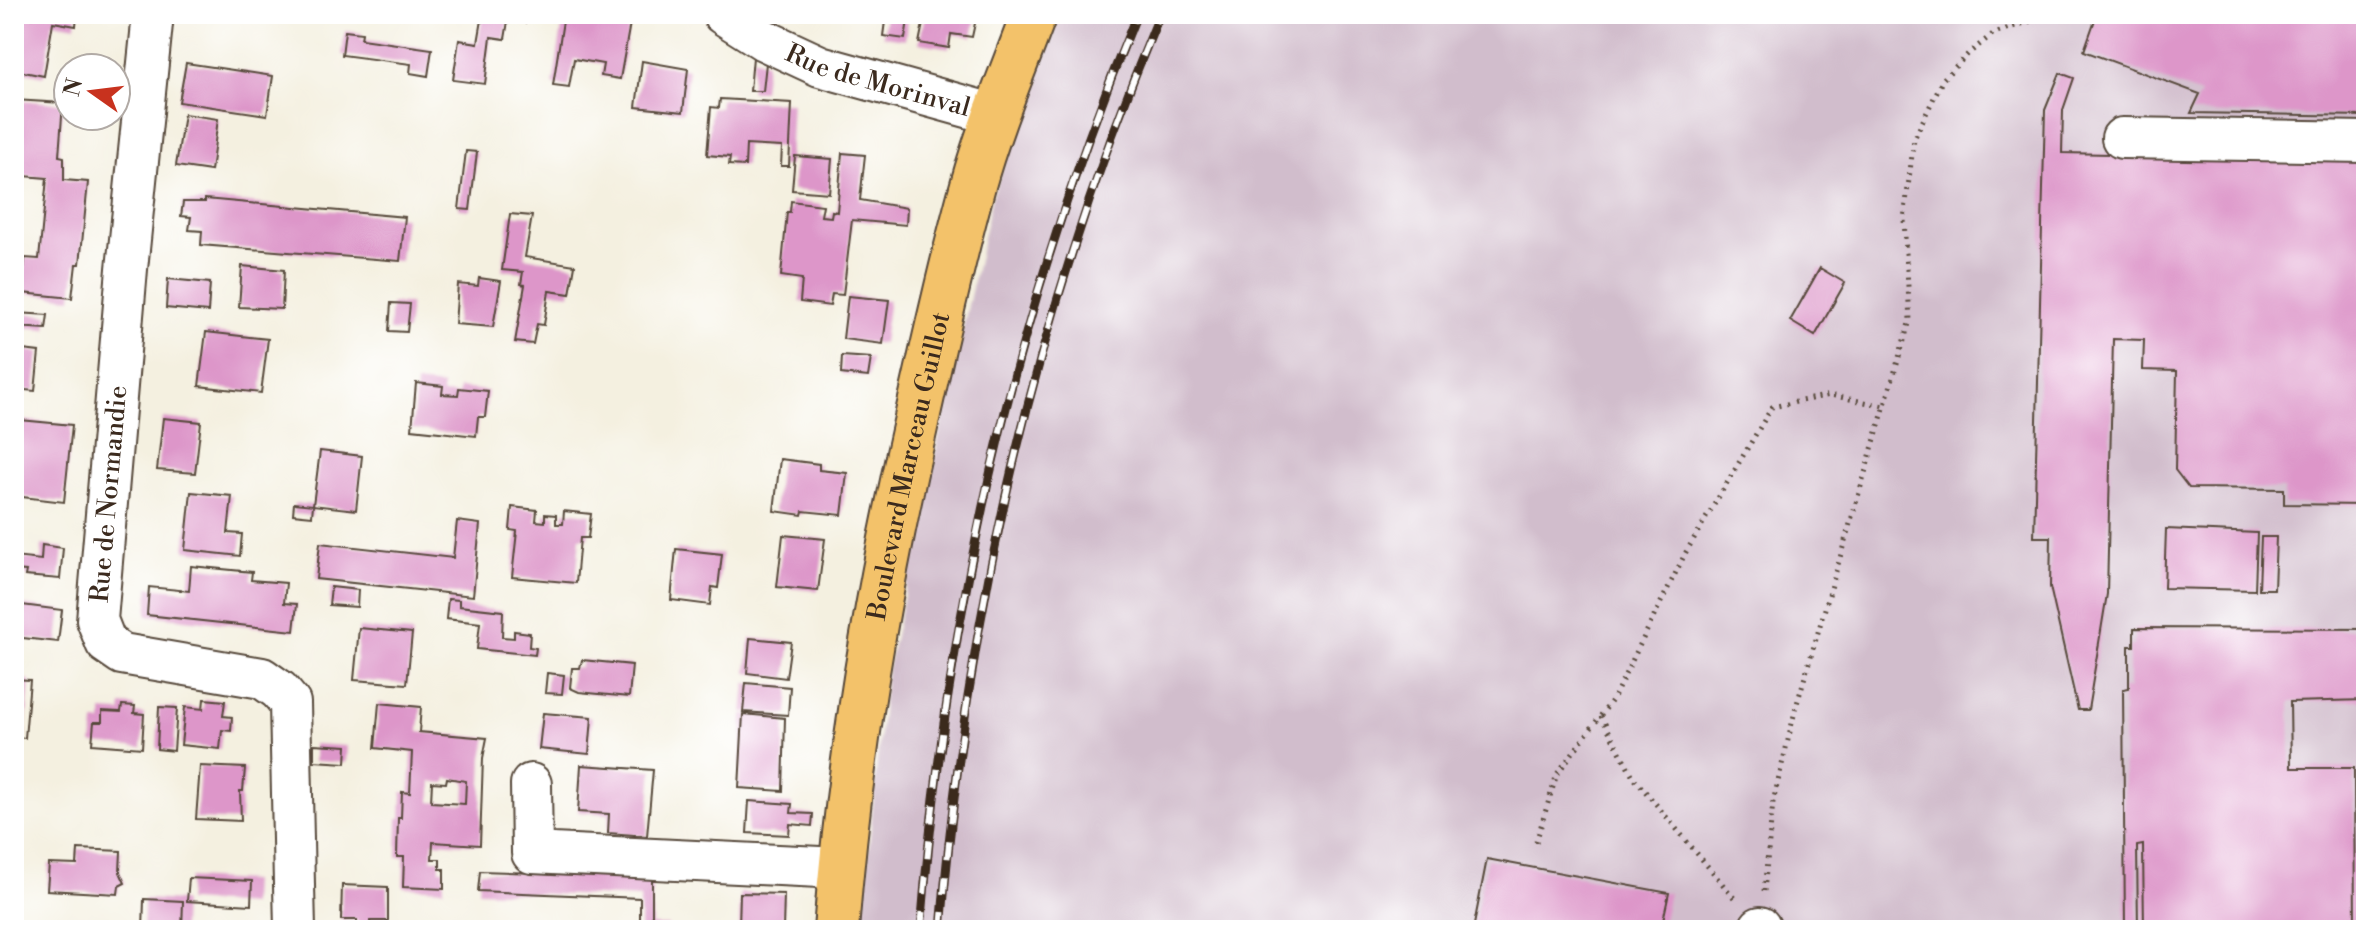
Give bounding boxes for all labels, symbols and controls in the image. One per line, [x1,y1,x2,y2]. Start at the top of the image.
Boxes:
street label: Rue de Morinval [780,37,974,124]
north arrow [52,52,132,132]
text: N [59,75,89,99]
street label: Boulevard Marceau Guillot [861,309,957,624]
street label: Rue de Normandie [84,384,134,604]

